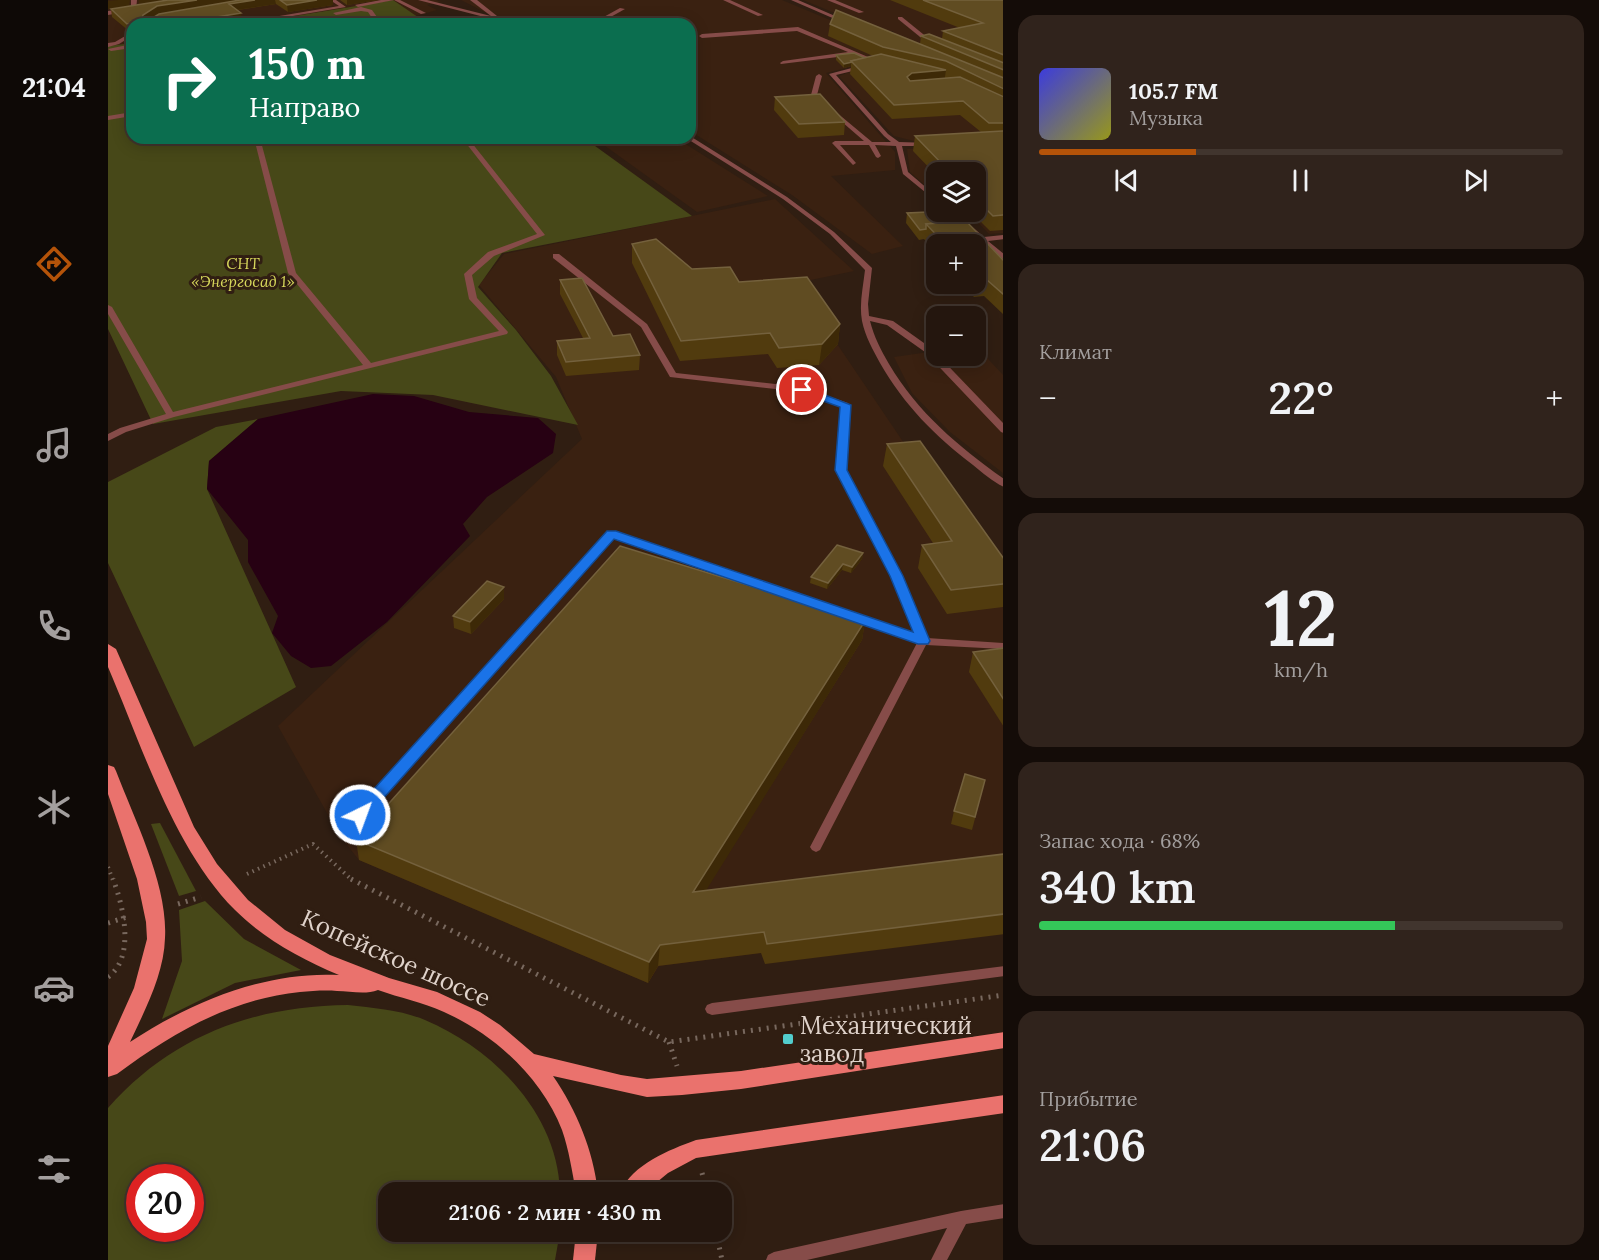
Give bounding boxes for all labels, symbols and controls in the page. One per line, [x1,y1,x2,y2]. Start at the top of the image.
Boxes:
text: 150 m [249,37,365,91]
icon: right [150,42,228,120]
text: 21:04 [22,70,86,104]
text: 105.7 FM [1129,77,1218,105]
text: Направо [249,90,360,124]
text: Музыка [1129,105,1203,130]
map controls [926,162,986,366]
button: layers [926,162,986,222]
icon: previous [1110,164,1143,197]
icon: pause [1284,164,1317,197]
icon: next [1459,164,1492,197]
button: + [926,234,986,294]
icon: directions [33,243,75,285]
park label: СНТ «Энергосад 1» [191,253,295,291]
button: − [926,306,986,366]
text: Климат [1039,339,1112,364]
pin [776,364,827,415]
text: 22° [1268,369,1334,426]
icon: arrive [785,373,818,406]
text: − [1039,377,1057,419]
text: + [1546,377,1563,419]
icon: music [33,424,75,466]
text: 12 [1264,568,1338,667]
icon: phone [33,605,75,647]
text: km/h [1274,657,1328,682]
position arrow [328,783,392,847]
icon: climate [33,786,75,828]
text: Запас хода · 68% [1039,828,1200,853]
text: 340 km [1039,858,1196,915]
street label: Копейское шоссе [297,902,495,1014]
icon: car [33,967,75,1009]
place label: Механический завод [800,1010,972,1069]
marker: Механический завод [781,1032,795,1046]
text: Прибытие [1039,1086,1138,1111]
text: 21:06 [1039,1116,1146,1173]
icon: filters [33,1148,75,1190]
speed limit sign: 20 [126,1164,204,1242]
text: 21:06 · 2 мин · 430 m [448,1198,662,1226]

